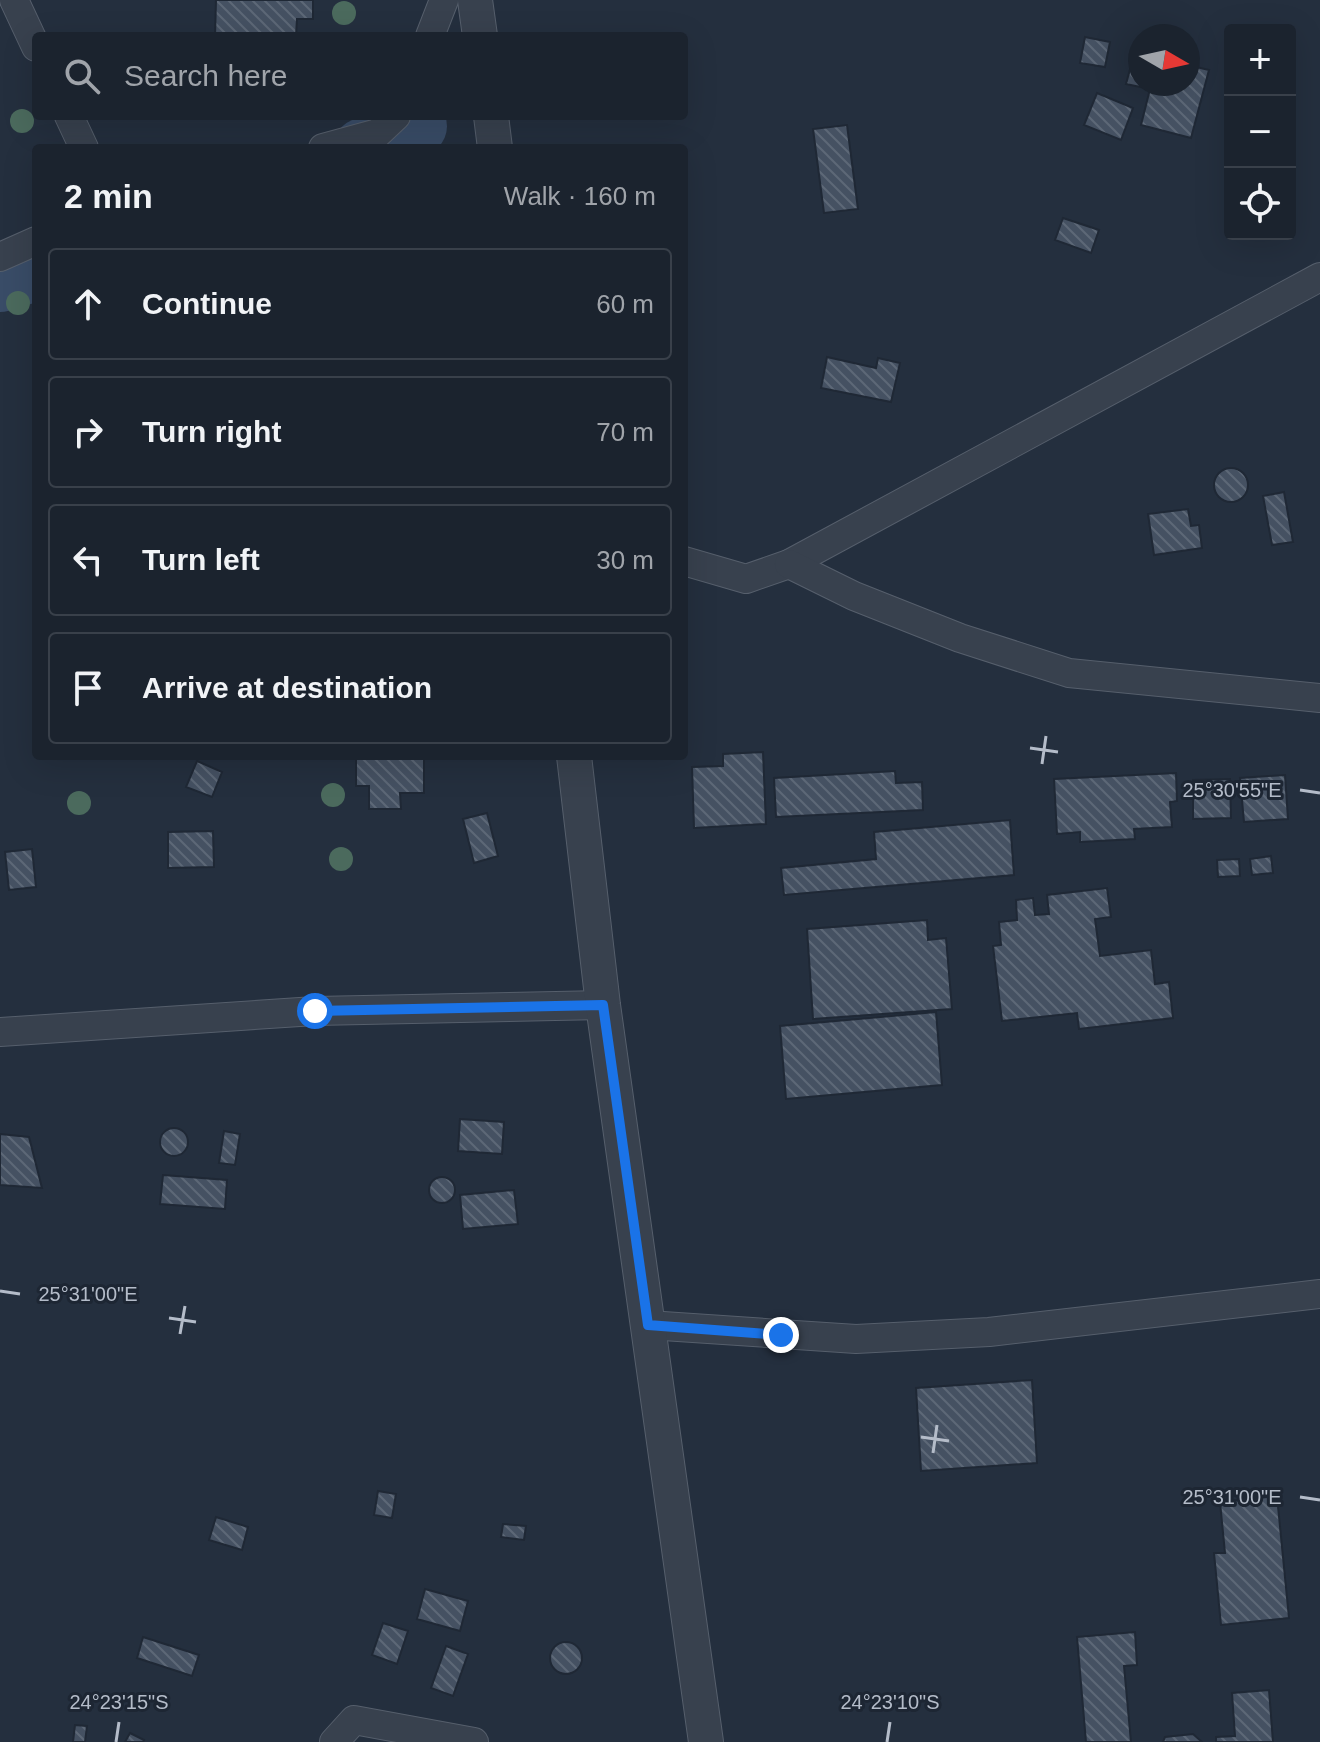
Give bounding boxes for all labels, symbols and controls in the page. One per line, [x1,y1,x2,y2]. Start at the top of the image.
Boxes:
north arrow [1128,24,1200,96]
map controls [1224,24,1296,240]
button: + [1224,24,1296,96]
search box [32,32,688,120]
icon: search [60,54,104,98]
text: Search here [124,59,287,92]
button: − [1224,96,1296,168]
button: locate [1224,168,1296,240]
text: 2 min [64,177,153,215]
text: Walk · 160 m [504,181,656,211]
icon: ahead [66,282,110,326]
text: Continue [142,287,272,320]
text: 60 m [596,289,654,319]
icon: right [66,410,110,454]
text: Turn right [142,415,281,448]
text: 70 m [596,417,654,447]
icon: left [66,538,110,582]
text: Turn left [142,543,260,576]
text: 30 m [596,545,654,575]
icon: arrive [66,666,110,710]
text: Arrive at destination [142,671,432,704]
text: 25°30'55"E [1183,779,1282,801]
route start [297,993,333,1029]
text: 25°31'00"E [39,1283,138,1305]
route end [763,1317,799,1353]
text: 25°31'00"E [1183,1486,1282,1508]
text: 24°23'15"S [70,1691,169,1713]
text: 24°23'10"S [841,1691,940,1713]

